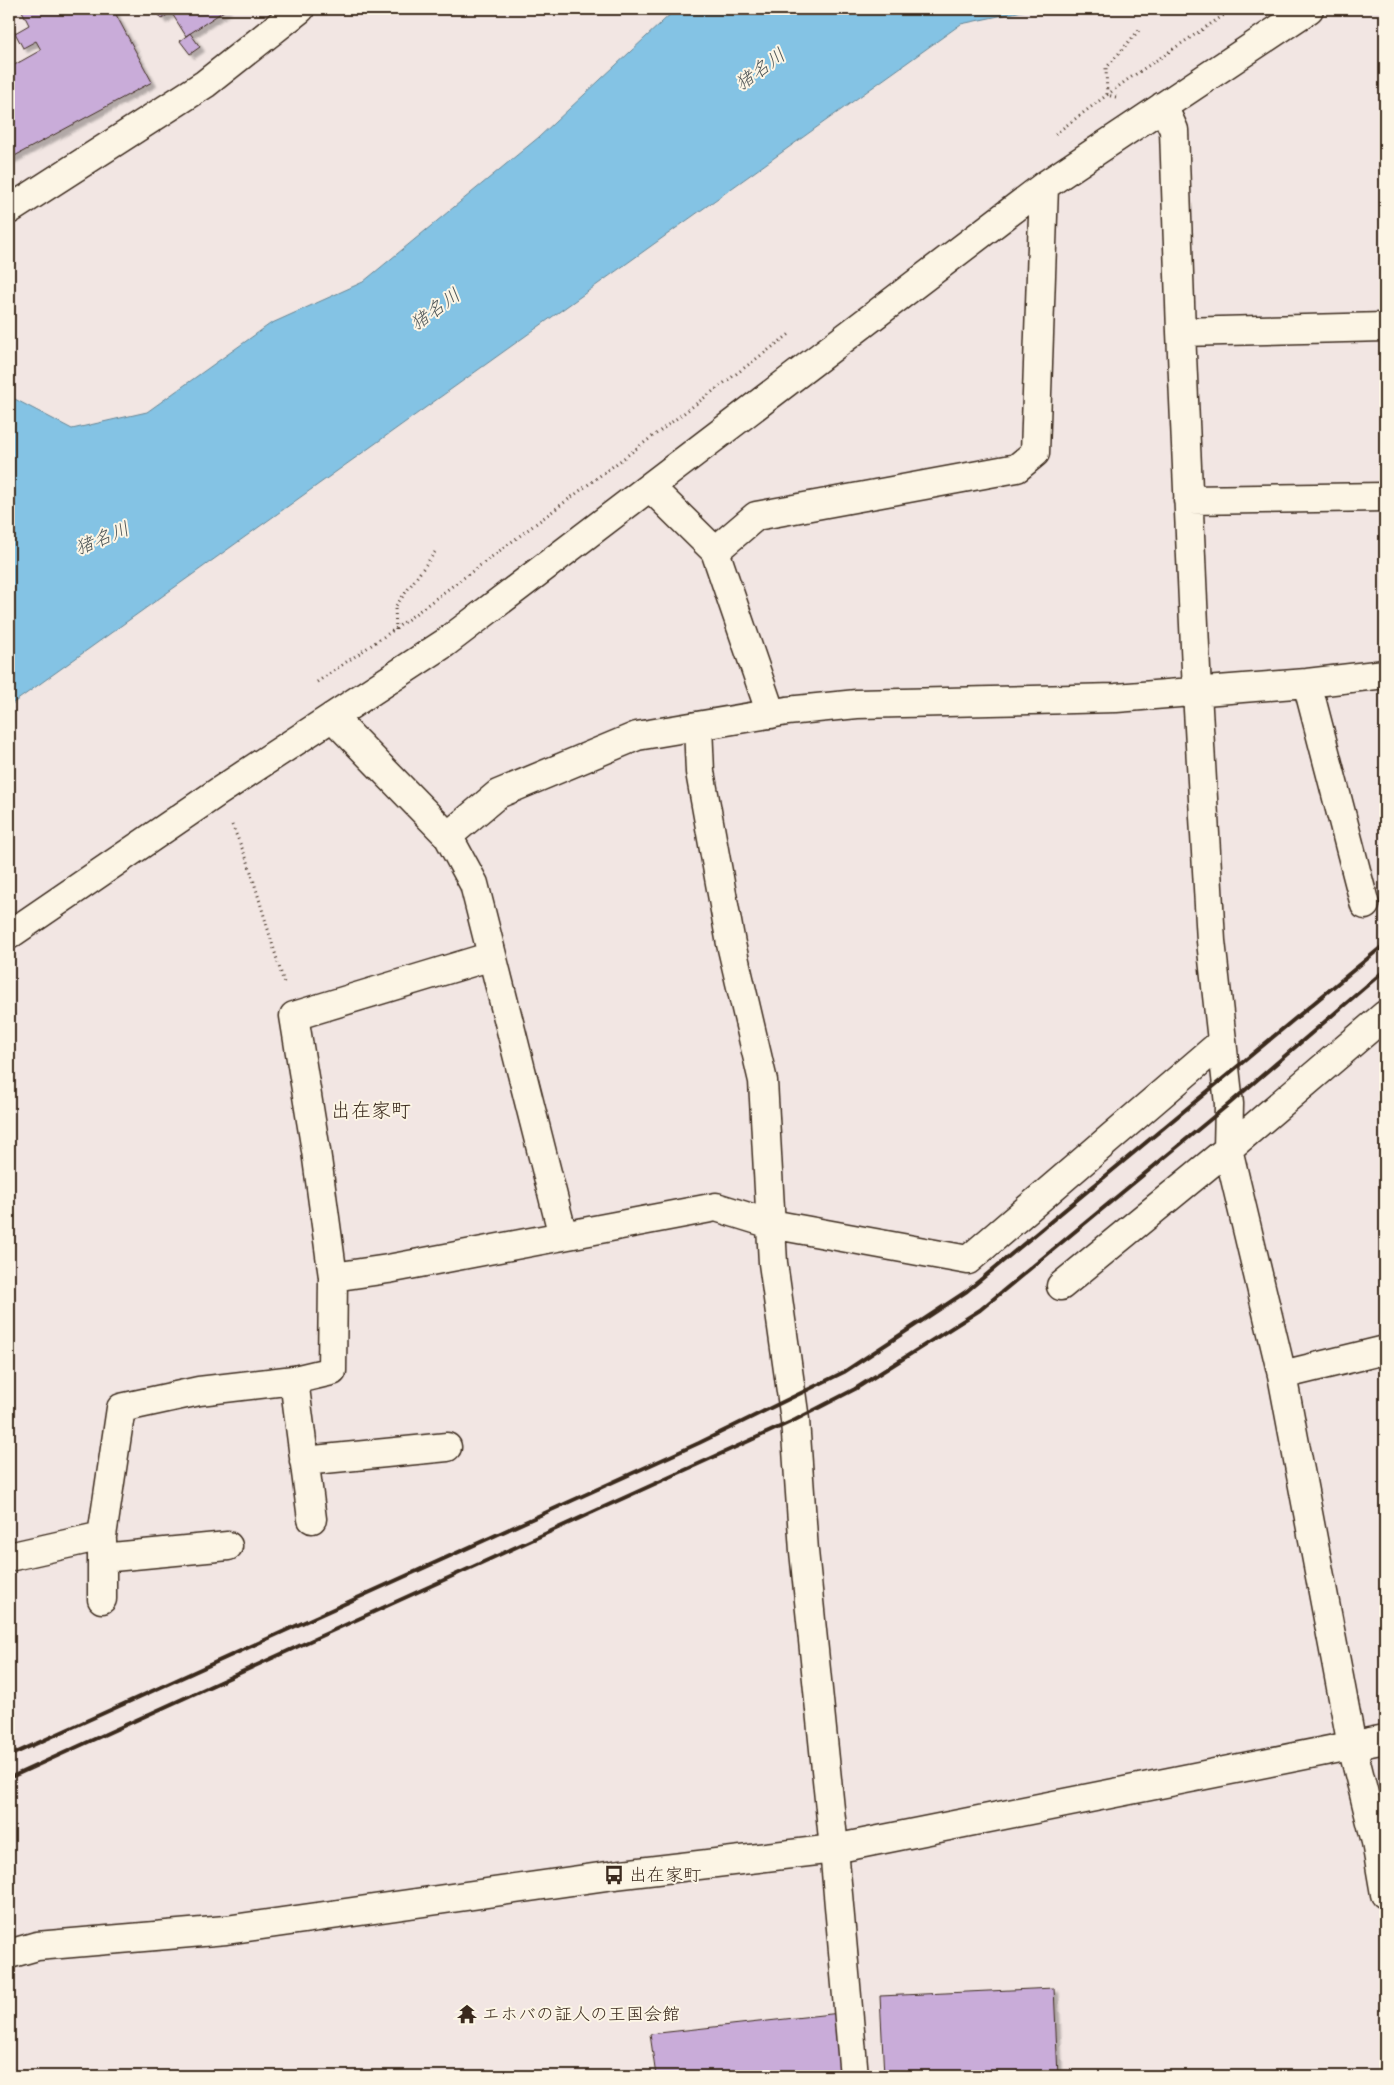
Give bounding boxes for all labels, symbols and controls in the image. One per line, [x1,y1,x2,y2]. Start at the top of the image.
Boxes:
water label: 猪名川 [730,43,790,95]
water label: 猪名川 [405,283,465,335]
water label: 猪名川 [71,517,133,559]
district label: 出在家町 [331,1098,411,1122]
bus stop icon: 出在家町 [603,1864,625,1886]
place label: 出在家町 [629,1864,701,1886]
temple icon: エホバの証人の王国会館 [456,2003,478,2025]
place label: エホバの証人の王国会館 [482,2003,680,2025]

